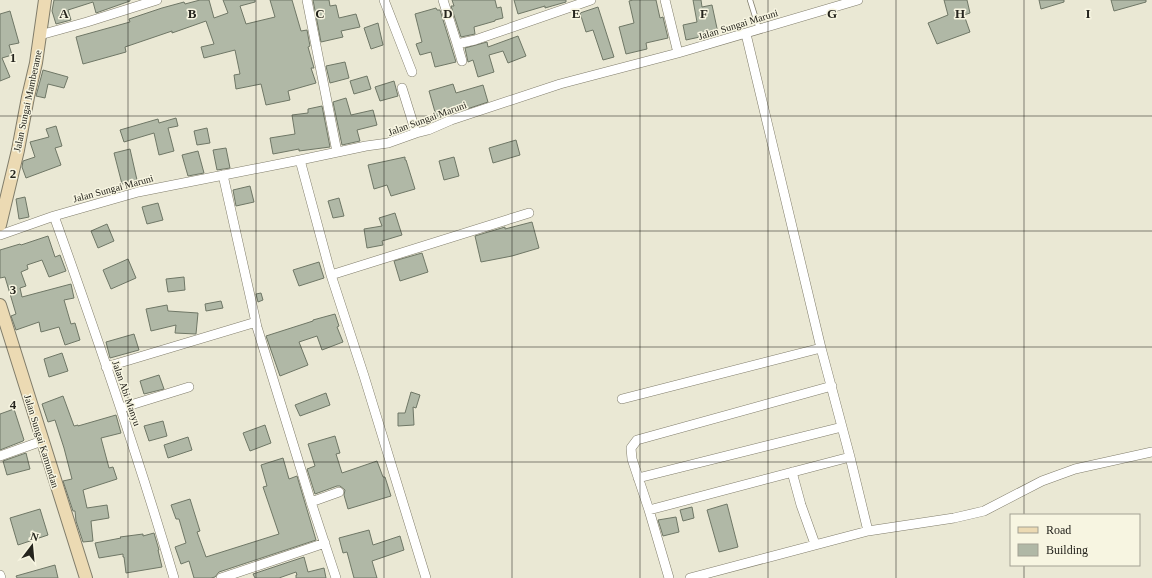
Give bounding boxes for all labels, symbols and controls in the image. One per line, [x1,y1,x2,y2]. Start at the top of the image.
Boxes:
text: A [59,6,69,21]
text: B [188,6,197,21]
text: C [315,6,325,21]
text: D [443,6,453,21]
text: E [572,6,580,21]
text: F [700,6,708,21]
text: G [827,6,837,21]
text: H [955,6,965,21]
text: I [1085,6,1091,21]
street label: Jalan Sungai Maruni [697,7,780,42]
street label: Jalan Sungai Mamberame [11,49,44,153]
text: 1 [10,50,16,65]
street label: Jalan Sungai Maruni [386,99,468,138]
text: 2 [10,166,16,181]
street label: Jalan Sungai Maruni [72,172,155,205]
text: 3 [10,282,17,297]
street label: Jalan Abi Manyu [110,359,143,427]
street label: Jalan Sungai Kamundan [22,393,61,489]
text: 4 [10,397,17,412]
legend [1010,514,1140,566]
text: Road [1046,523,1071,537]
north arrow [12,526,52,566]
text: N [29,530,40,543]
text: Building [1046,543,1088,557]

